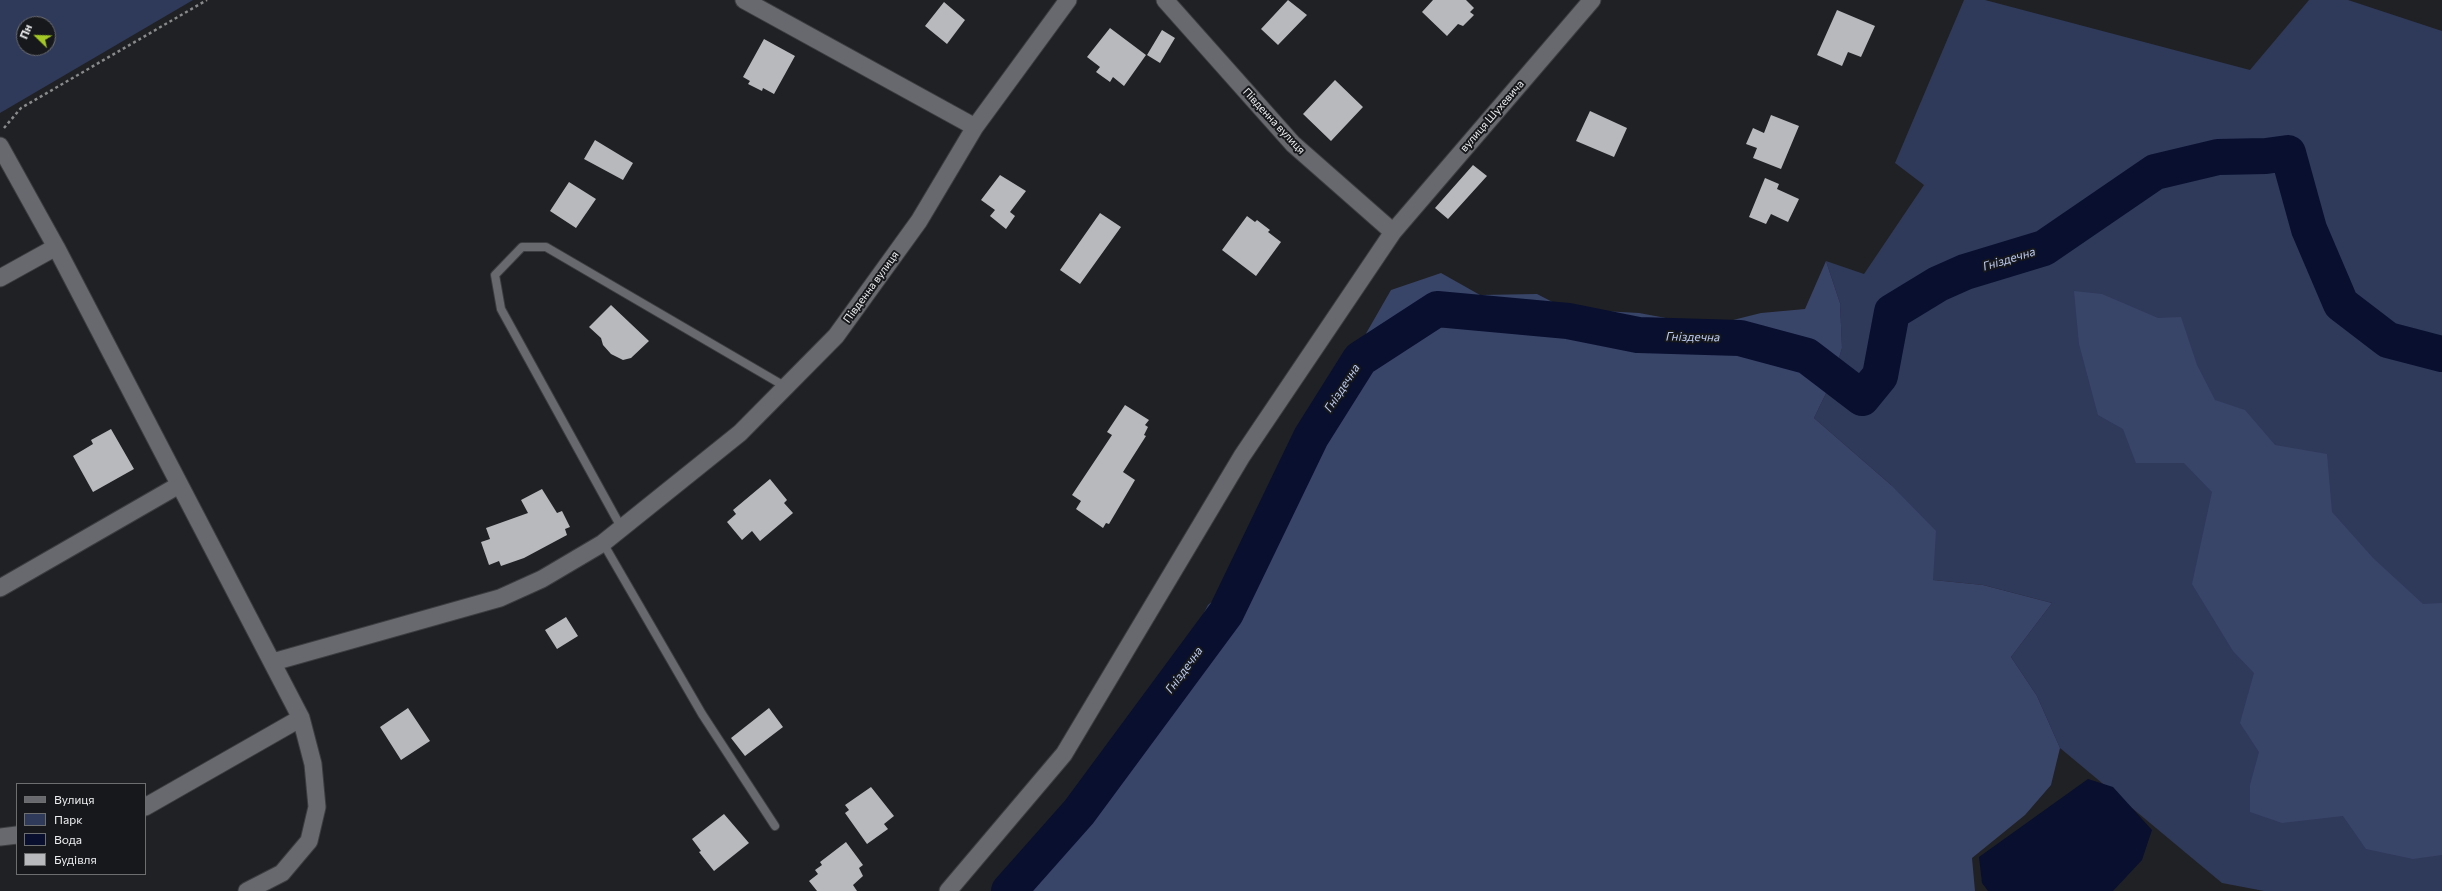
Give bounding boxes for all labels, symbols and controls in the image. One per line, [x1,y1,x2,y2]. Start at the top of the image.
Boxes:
north arrow [16,16,56,56]
text: Пн [17,22,34,41]
street label: вулиця Шухевича [1457,78,1527,154]
street label: Південна вулиця [1240,85,1308,157]
water label: Гніздечна [1981,244,2037,274]
street label: Південна вулиця [841,249,901,325]
water label: Гніздечна [1666,329,1720,345]
water label: Гніздечна [1321,361,1363,415]
water label: Гніздечна [1162,644,1206,696]
legend [16,783,146,875]
text: Вулиця [54,792,95,806]
text: Парк [54,812,83,826]
text: Вода [54,832,82,846]
text: Будівля [54,852,97,866]

